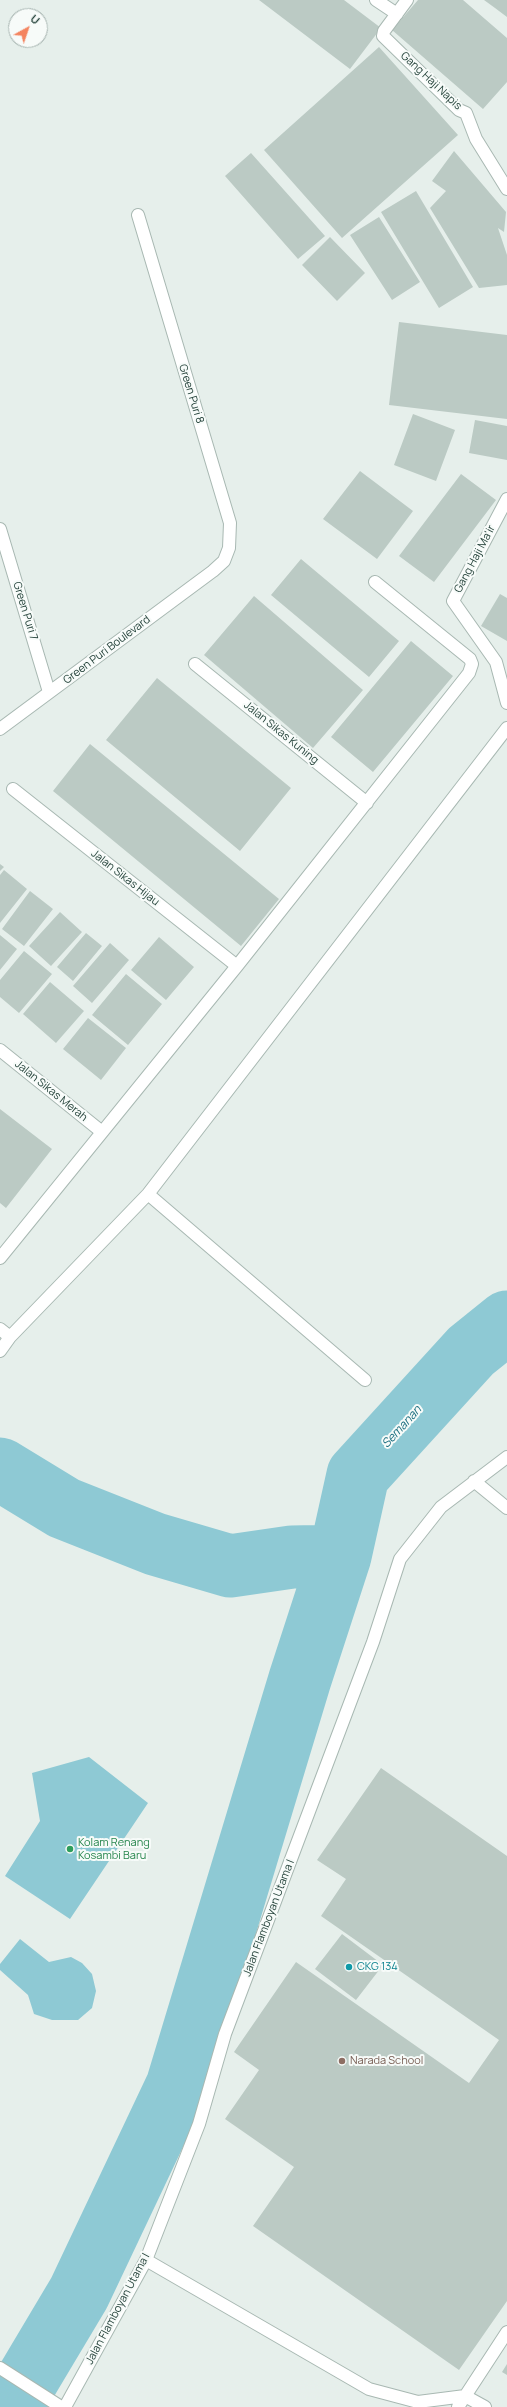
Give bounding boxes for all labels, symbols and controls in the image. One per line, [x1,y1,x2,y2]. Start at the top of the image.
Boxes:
north arrow [8,8,48,48]
text: U [28,11,43,27]
street label: Gang Haji Napis [398,49,464,113]
street label: Green Puri 8 [176,363,206,425]
street label: Gang Haji Ma'ir [452,523,498,595]
street label: Green Puri 7 [10,580,40,642]
street label: Green Puri Boulevard [61,613,153,687]
street label: Jalan Sikas Kuning [241,699,321,767]
street label: Jalan Sikas Hijau [88,847,162,909]
street label: Jalan Sikas Merah [12,1058,90,1124]
water label: Semanan [379,1403,425,1451]
place label: Kolam Renang Kosambi Baru [78,1836,150,1862]
marker: Kolam Renang Kosambi Baru [65,1844,75,1854]
street label: Jalan Flamboyan Utama I [241,1858,297,1978]
place label: CKG 134 [357,1960,398,1974]
marker: CKG 134 [344,1962,354,1972]
place label: Narada School [350,2054,423,2068]
marker: Narada School [337,2056,347,2066]
street label: Jalan Flamboyan Utama I [83,2251,153,2367]

